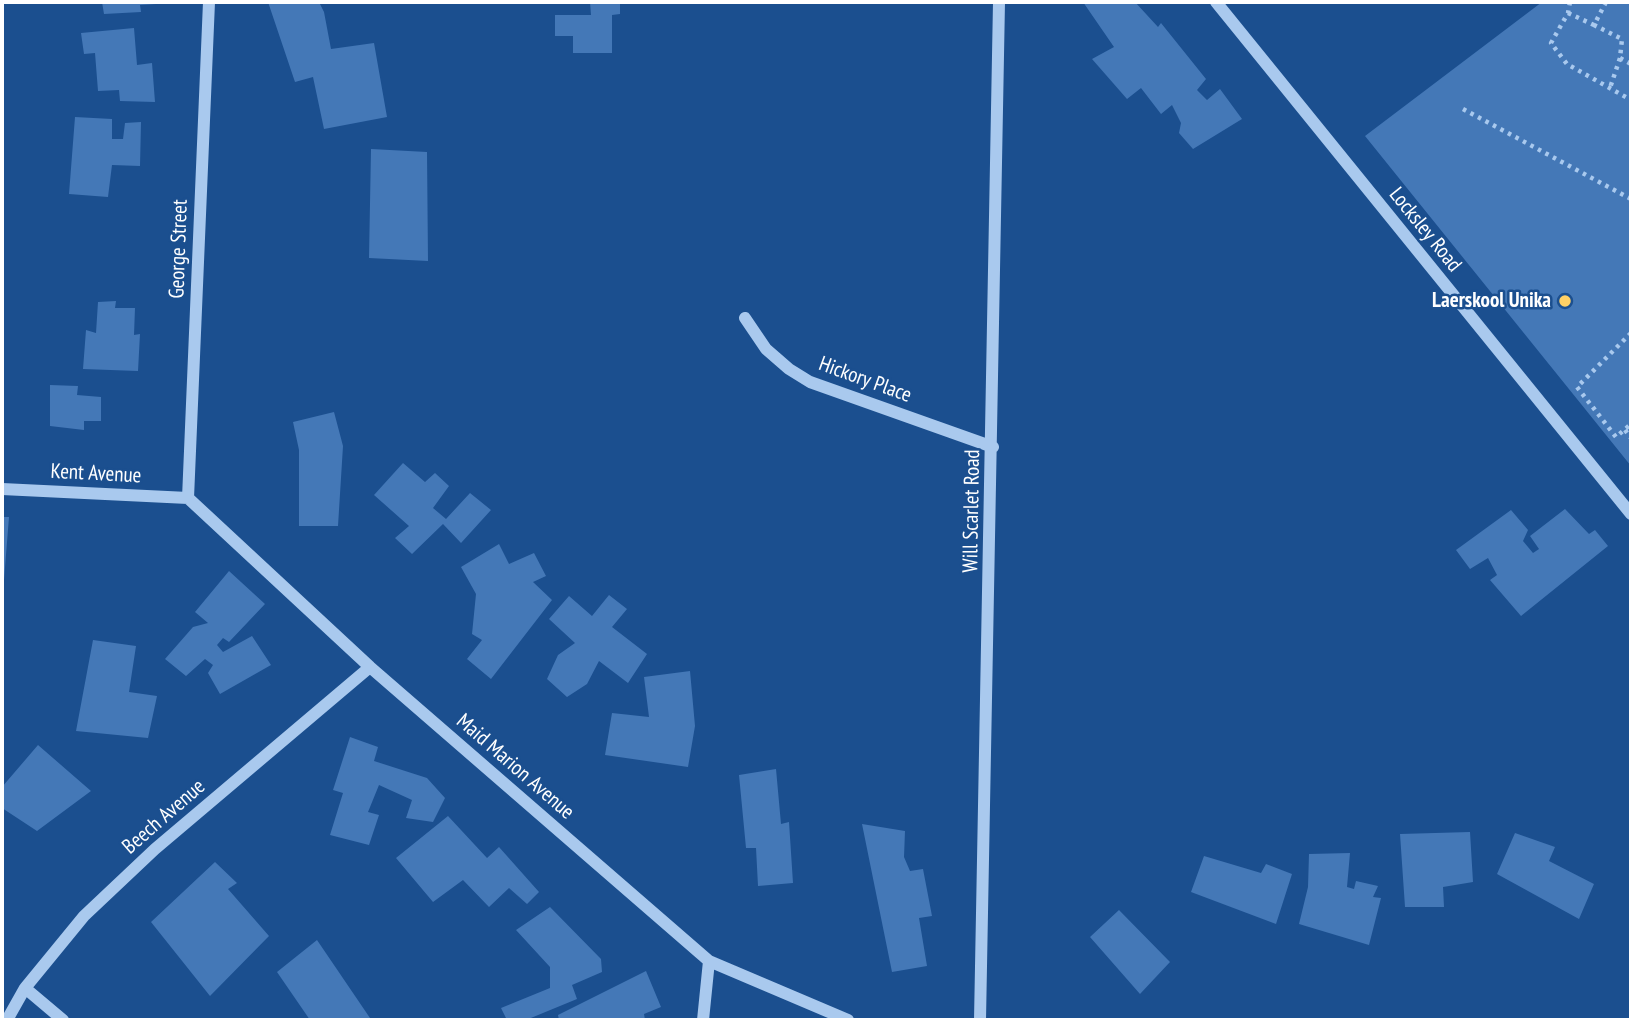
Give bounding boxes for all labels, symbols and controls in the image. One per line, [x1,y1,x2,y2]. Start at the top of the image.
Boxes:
street label: Locksley Road [1383,183,1467,277]
street label: George Street [165,199,193,299]
place label: Laerskool Unika [1432,288,1551,314]
marker: Laerskool Unika [1557,293,1573,309]
street label: Hickory Place [815,352,915,408]
street label: Will Scarlet Road [958,449,986,573]
street label: Kent Avenue [50,459,142,489]
street label: Maid Marion Avenue [451,709,579,825]
street label: Beech Avenue [118,774,210,860]

